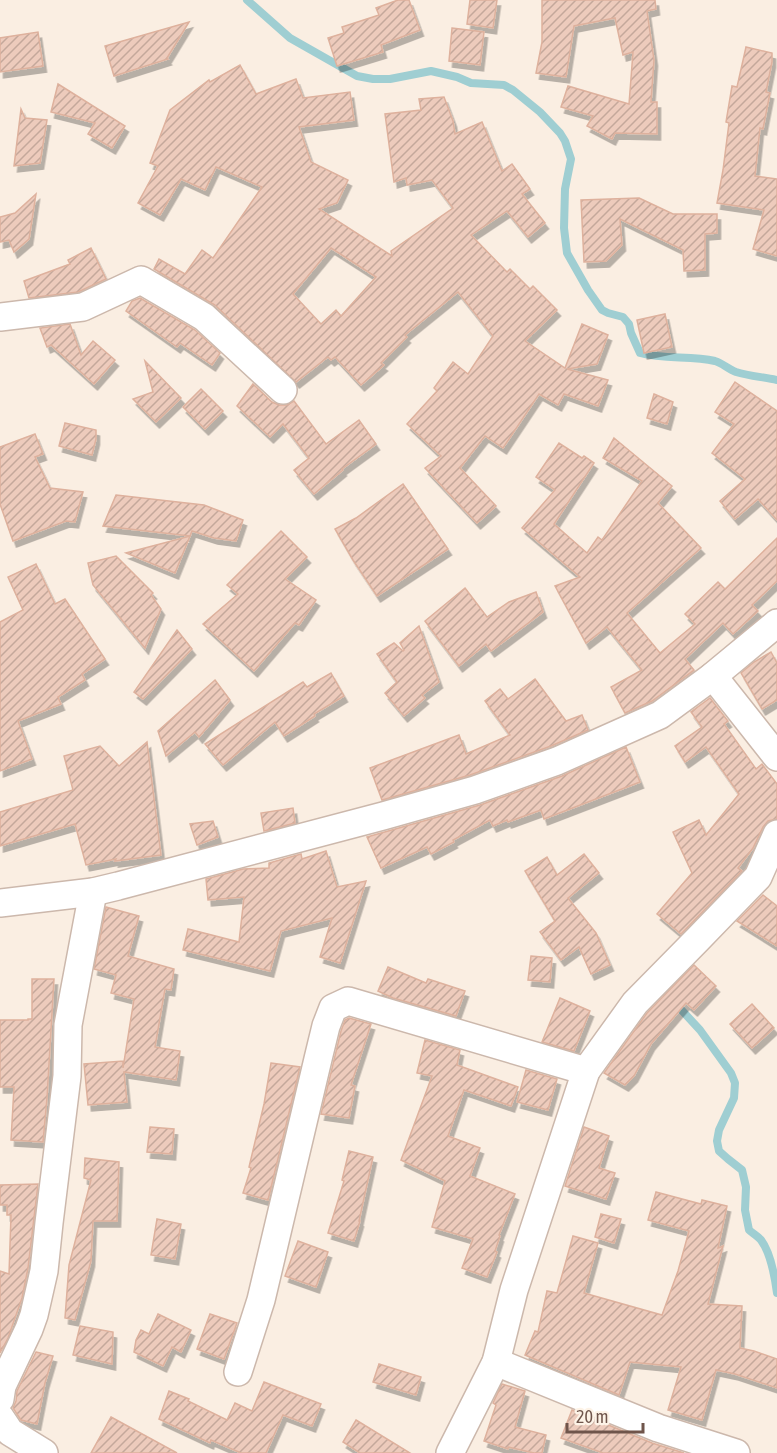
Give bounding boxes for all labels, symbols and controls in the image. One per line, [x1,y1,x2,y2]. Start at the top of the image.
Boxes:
scale bar [567,1396,644,1434]
text: 20 m [576,1406,608,1427]

